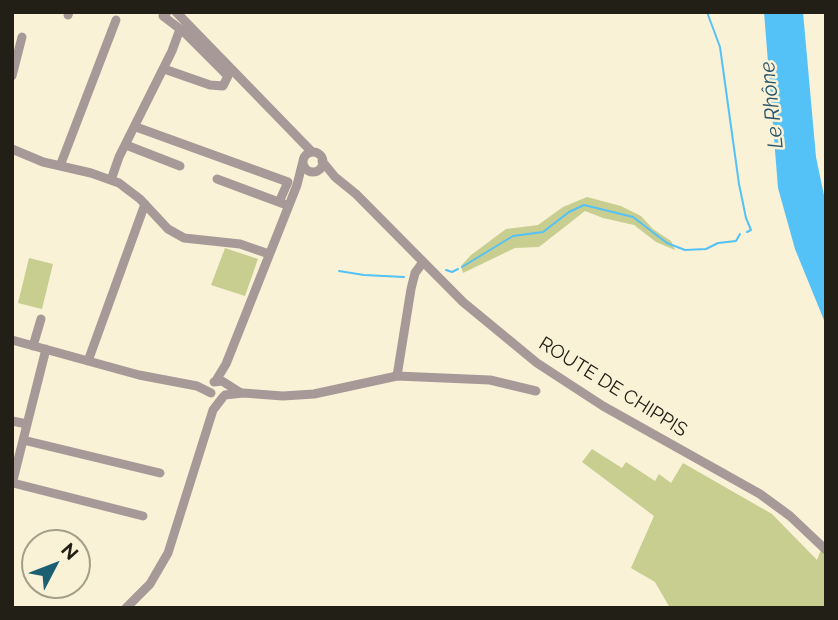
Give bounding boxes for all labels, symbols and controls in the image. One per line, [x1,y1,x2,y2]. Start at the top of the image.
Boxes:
water label: Le Rhône [755,60,789,150]
street label: ROUTE DE CHIPPIS [535,332,691,442]
north arrow [21,529,91,599]
text: N [57,539,83,564]

